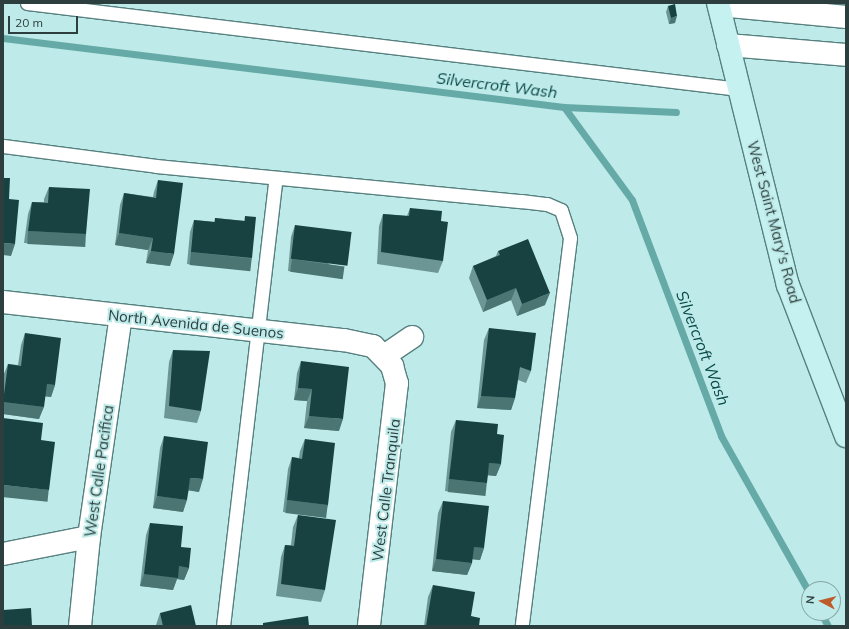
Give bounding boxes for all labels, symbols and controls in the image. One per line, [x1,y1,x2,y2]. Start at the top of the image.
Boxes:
scale bar [10,8,80,34]
text: 20 m [15,15,43,30]
water label: Silvercroft Wash [435,68,559,102]
street label: West Saint Mary's Road [744,139,804,305]
water label: Silvercroft Wash [672,288,734,408]
street label: North Avenida de Suenos [107,306,285,342]
street label: West Calle Pacifica [81,404,117,538]
street label: West Calle Tranquila [368,418,404,562]
north arrow [801,581,841,621]
text: N [803,595,818,605]

